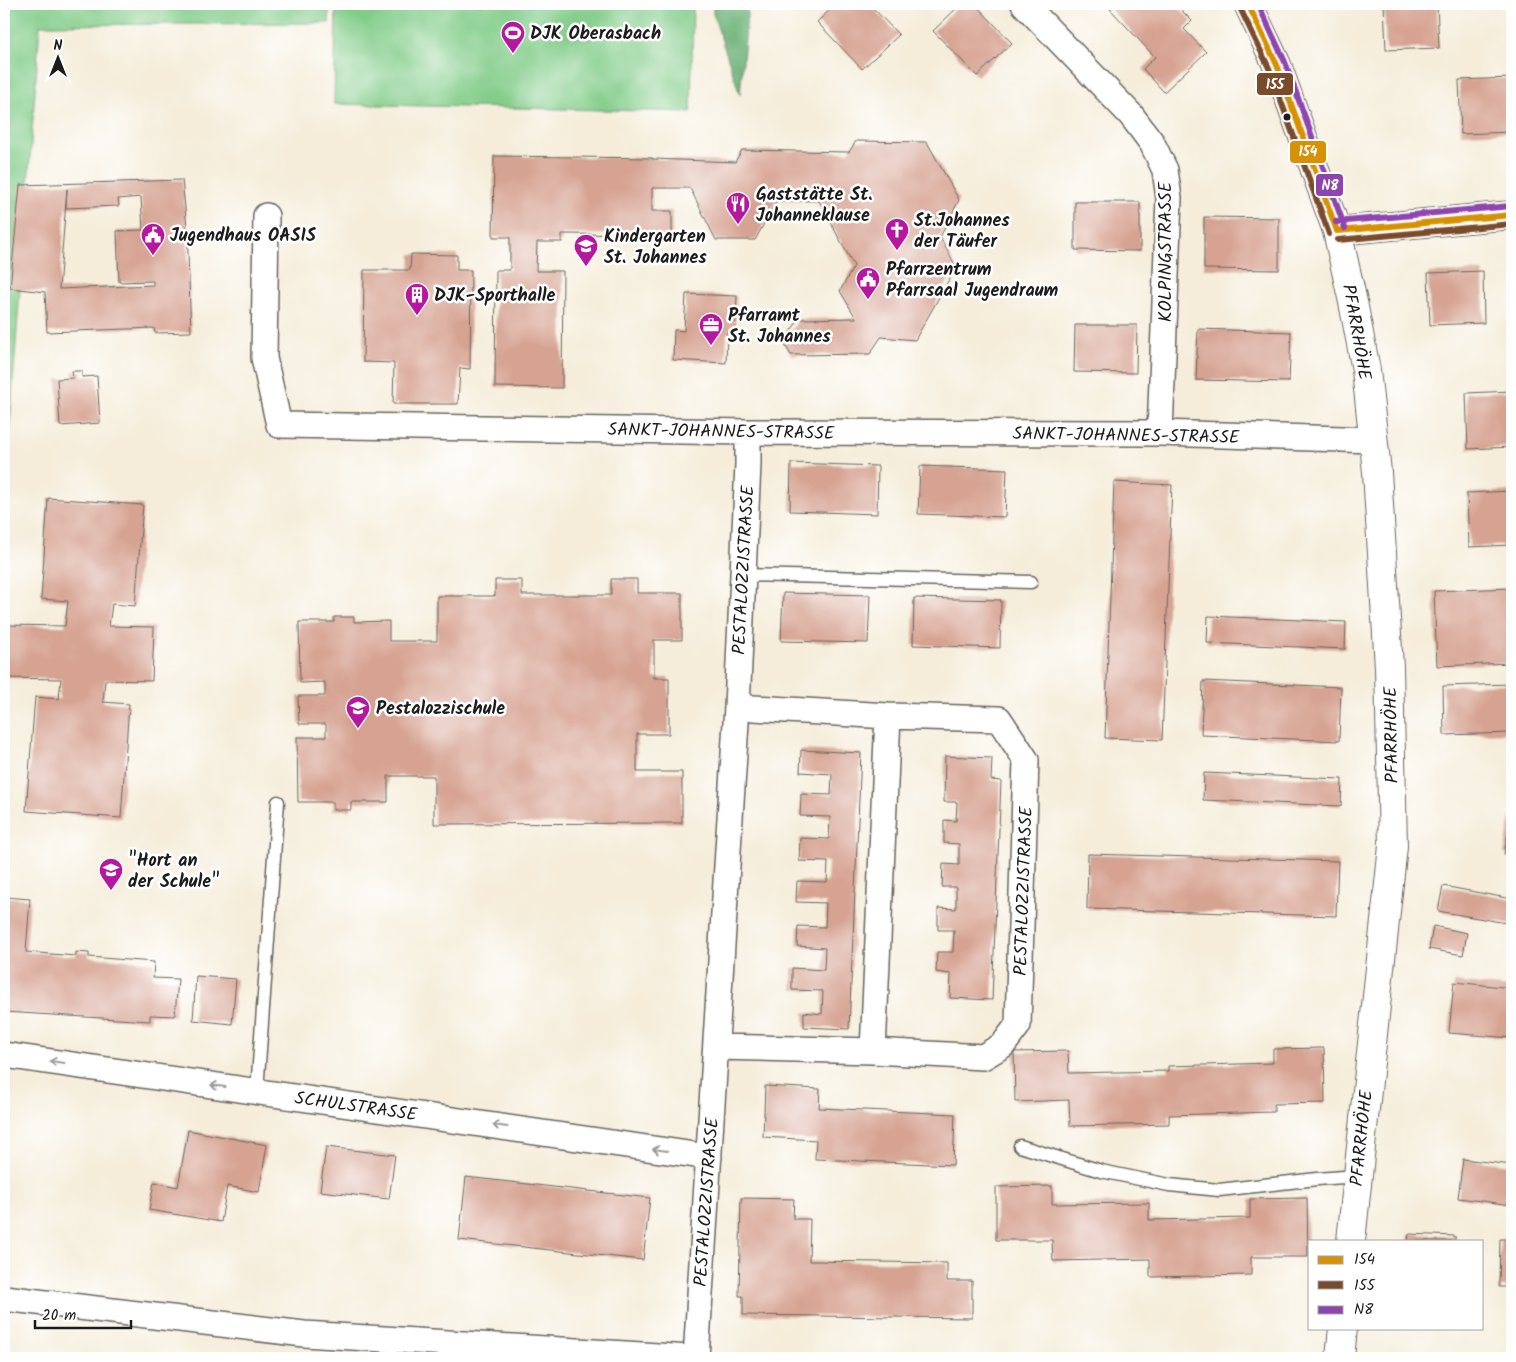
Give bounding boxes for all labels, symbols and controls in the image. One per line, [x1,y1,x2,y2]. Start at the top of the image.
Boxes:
sports icon: DJK Oberasbach [500,20,526,54]
place label: DJK Oberasbach [530,20,661,49]
north arrow [32,32,82,82]
text: N [54,35,63,57]
line badge: 155 [1256,72,1294,96]
text: 155 [1266,74,1286,96]
unlabelled marker [1282,112,1292,122]
line badge: 154 [1289,140,1327,164]
text: 154 [1299,141,1318,163]
line badge: N8 [1315,173,1344,197]
text: N8 [1321,175,1339,197]
place label: Gaststätte St. Johanneklause [756,181,873,231]
street label: KOLPINGSTRASSE [1152,181,1181,322]
restaurant icon: Gaststätte St. Johanneklause [725,191,751,225]
place label: St.Johannes der Täufer [914,207,1010,257]
church icon: St.Johannes der Täufer [884,217,910,251]
public building icon: Jugendhaus OASIS [140,222,166,256]
place label: Jugendhaus OASIS [170,222,316,251]
place label: Kindergarten St. Johannes [604,223,707,273]
school or university icon: Kindergarten St. Johannes [573,233,599,267]
place label: Pfarrzentrum Pfarrsaal Jugendraum [886,256,1058,306]
public building icon: Pfarrzentrum Pfarrsaal Jugendraum [855,266,881,300]
building icon: DJK-Sporthalle [404,282,430,316]
place label: DJK-Sporthalle [434,282,555,311]
street label: PFARRHÖHE [1333,282,1378,383]
place label: Pfarramt St. Johannes [728,302,831,352]
office icon: Pfarramt St. Johannes [698,312,724,346]
street label: SANKT-JOHANNES-STRASSE [607,416,835,449]
street label: SANKT-JOHANNES-STRASSE [1012,420,1240,453]
street label: PESTALOZZISTRASSE [726,484,763,655]
street label: PFARRHÖHE [1377,686,1408,784]
school or university icon: Pestalozzischule [345,695,371,729]
place label: Pestalozzischule [376,695,505,724]
street label: PESTALOZZISTRASSE [1007,805,1042,976]
place label: "Hort an der Schule" [128,847,220,897]
school or university icon: "Hort an der Schule" [98,857,124,891]
one-way arrow [49,1057,65,1067]
one-way arrow [210,1080,226,1090]
street label: SCHULSTRASSE [293,1085,419,1130]
street label: PFARRHÖHE [1343,1088,1382,1188]
street label: PESTALOZZISTRASSE [687,1116,728,1288]
one-way arrow [492,1121,508,1131]
one-way arrow [653,1145,669,1155]
legend [1308,1240,1484,1330]
text: 154 [1354,1248,1375,1272]
text: 155 [1354,1274,1376,1298]
scale bar [35,1297,131,1329]
text: N8 [1354,1298,1374,1322]
text: 20 m [42,1304,76,1328]

